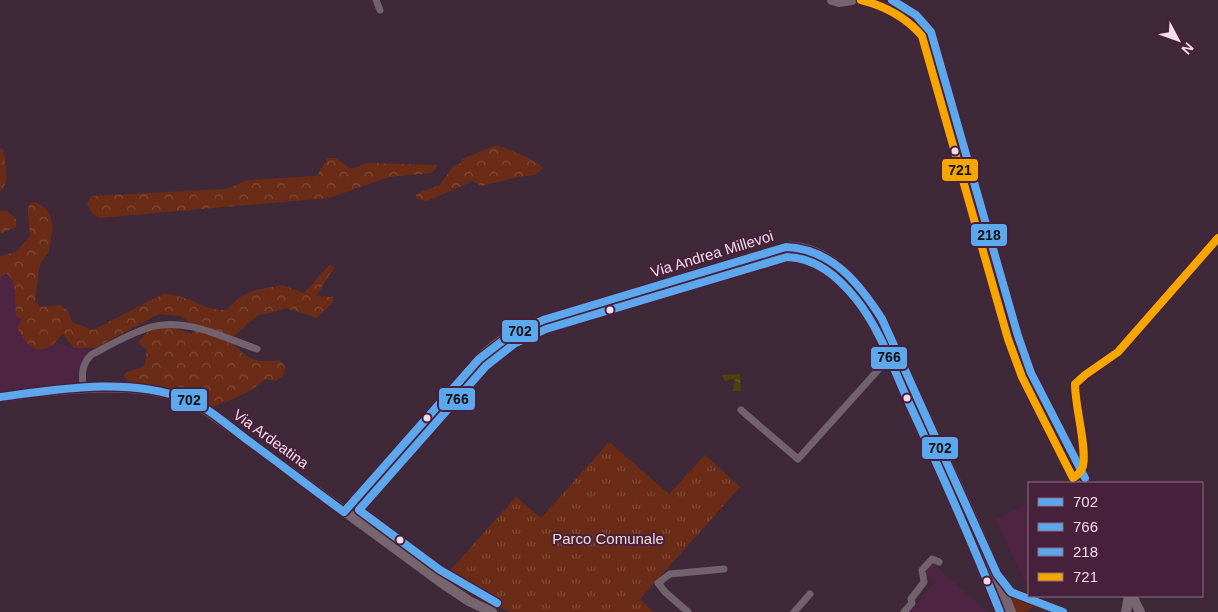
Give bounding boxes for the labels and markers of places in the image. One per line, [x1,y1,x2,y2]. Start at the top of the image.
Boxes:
unlabelled marker [950,146,960,156]
unlabelled marker [605,305,615,315]
unlabelled marker [902,393,912,403]
unlabelled marker [422,413,432,423]
unlabelled marker [395,535,405,545]
unlabelled marker [982,576,992,586]

